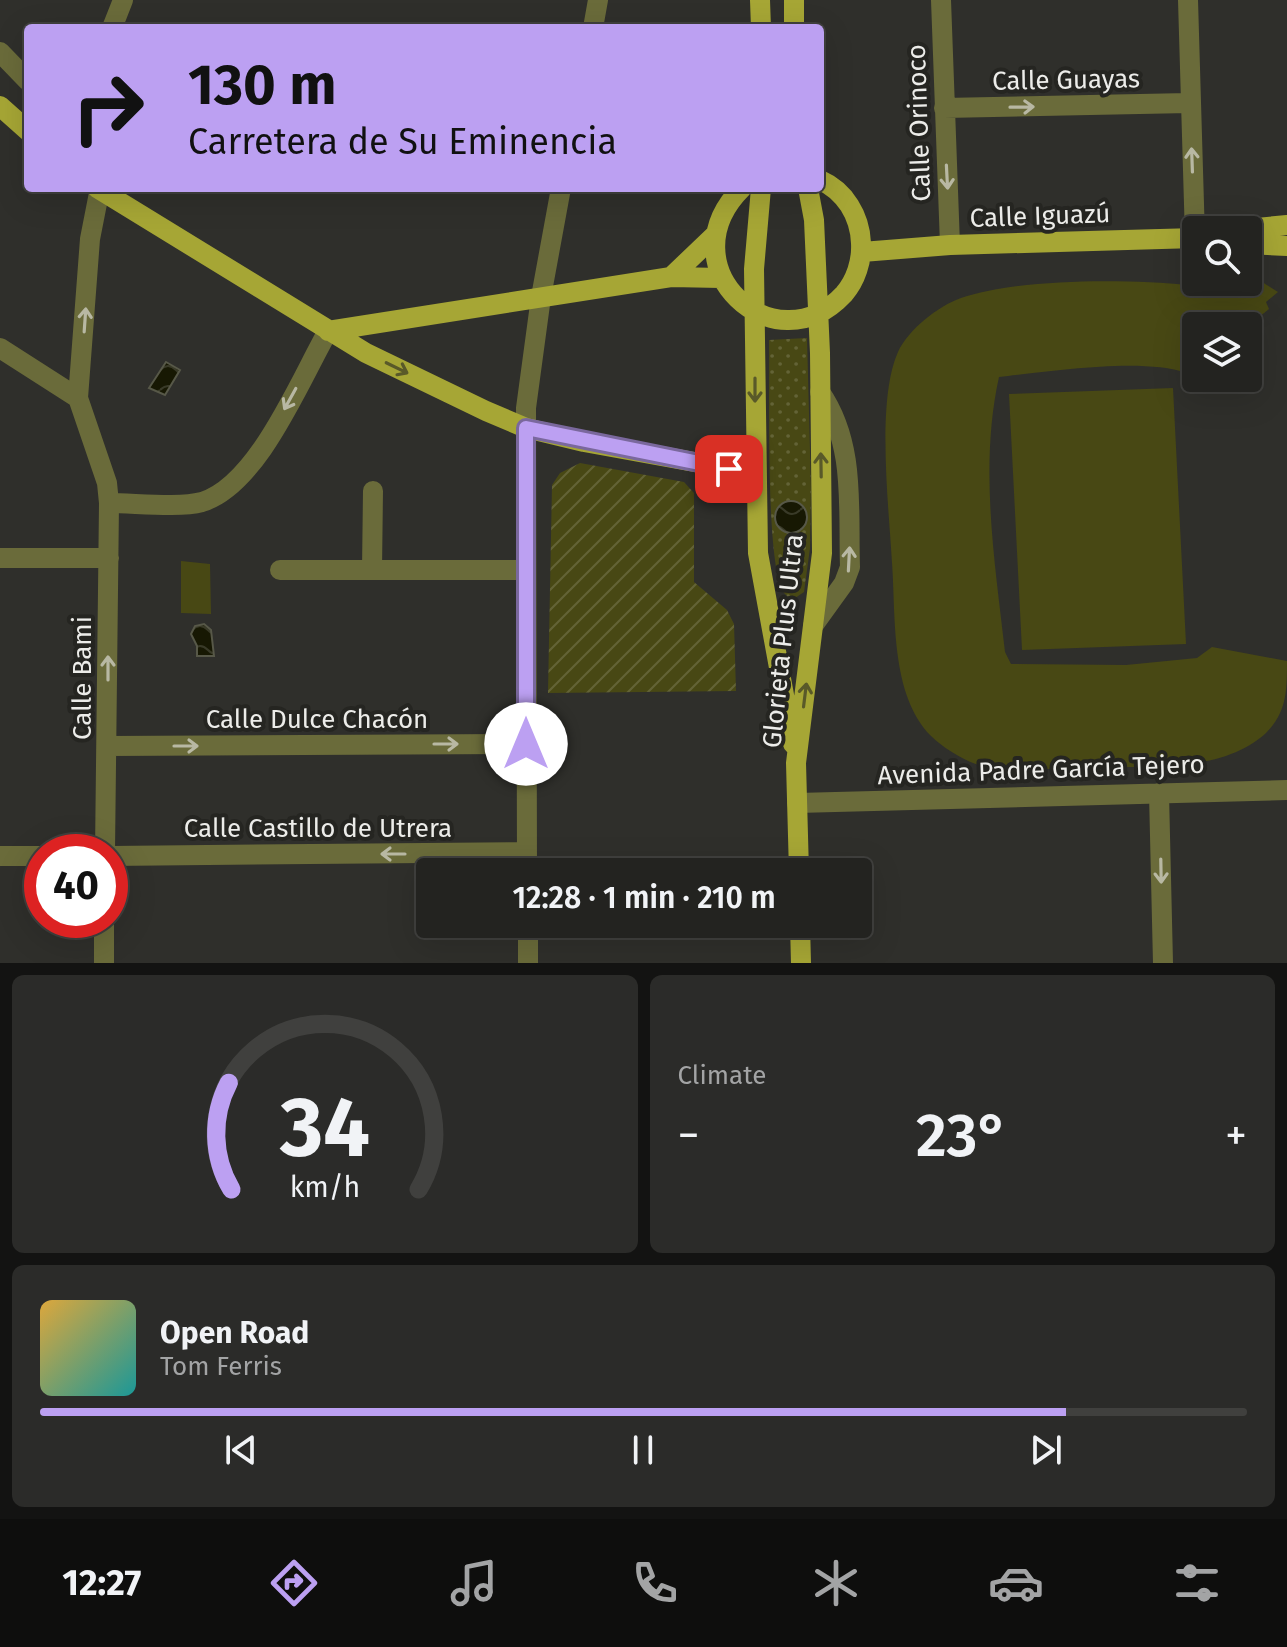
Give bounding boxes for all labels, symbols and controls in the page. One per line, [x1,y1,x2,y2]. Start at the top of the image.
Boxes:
street label: Calle Orinoco [901,44,937,202]
text: 130 m [188,52,336,119]
icon: right [56,56,160,160]
street label: Calle Guayas [992,63,1140,97]
one-way arrow [1008,99,1035,114]
text: Carretera de Su Eminencia [188,120,617,164]
one-way arrow [1184,147,1199,174]
one-way arrow [940,163,955,190]
street label: Calle Iguazú [969,198,1111,234]
map controls [1182,216,1262,392]
button: search [1182,216,1262,296]
one-way arrow [78,307,93,334]
button: layers [1182,312,1262,392]
one-way arrow [384,361,408,376]
one-way arrow [747,376,763,403]
one-way arrow [282,387,298,410]
pin [695,435,763,503]
icon: arrive [707,447,751,491]
one-way arrow [813,452,829,479]
street label: Glorieta Plus Ultra [756,532,810,750]
one-way arrow [841,546,856,573]
street label: Calle Bami [67,616,98,740]
one-way arrow [101,655,116,682]
one-way arrow [798,683,813,708]
position arrow [484,702,568,786]
street label: Calle Dulce Chacón [206,704,428,735]
one-way arrow [432,736,459,752]
one-way arrow [172,738,199,754]
street label: Avenida Padre García Tejero [877,749,1205,791]
street label: Calle Castillo de Utrera [184,813,452,844]
speed limit sign: 40 [24,834,128,938]
one-way arrow [380,846,407,861]
one-way arrow [1154,857,1169,884]
text: 12:28 · 1 min · 210 m [512,880,776,916]
text: Climate [678,1060,766,1091]
text: 34 [279,1078,370,1178]
text: 23° [916,1100,1009,1172]
text: − [678,1109,700,1162]
text: + [1225,1109,1247,1162]
text: km/h [289,1170,360,1205]
text: Open Road [160,1315,309,1351]
text: Tom Ferris [160,1351,282,1382]
icon: previous [219,1428,263,1472]
icon: pause [621,1428,665,1472]
icon: next [1024,1428,1068,1472]
icon: directions [266,1555,322,1611]
icon: music [446,1555,502,1611]
icon: phone [627,1555,683,1611]
icon: climate [808,1555,864,1611]
icon: car [988,1555,1044,1611]
icon: filters [1169,1555,1225,1611]
text: 12:27 [62,1561,141,1605]

